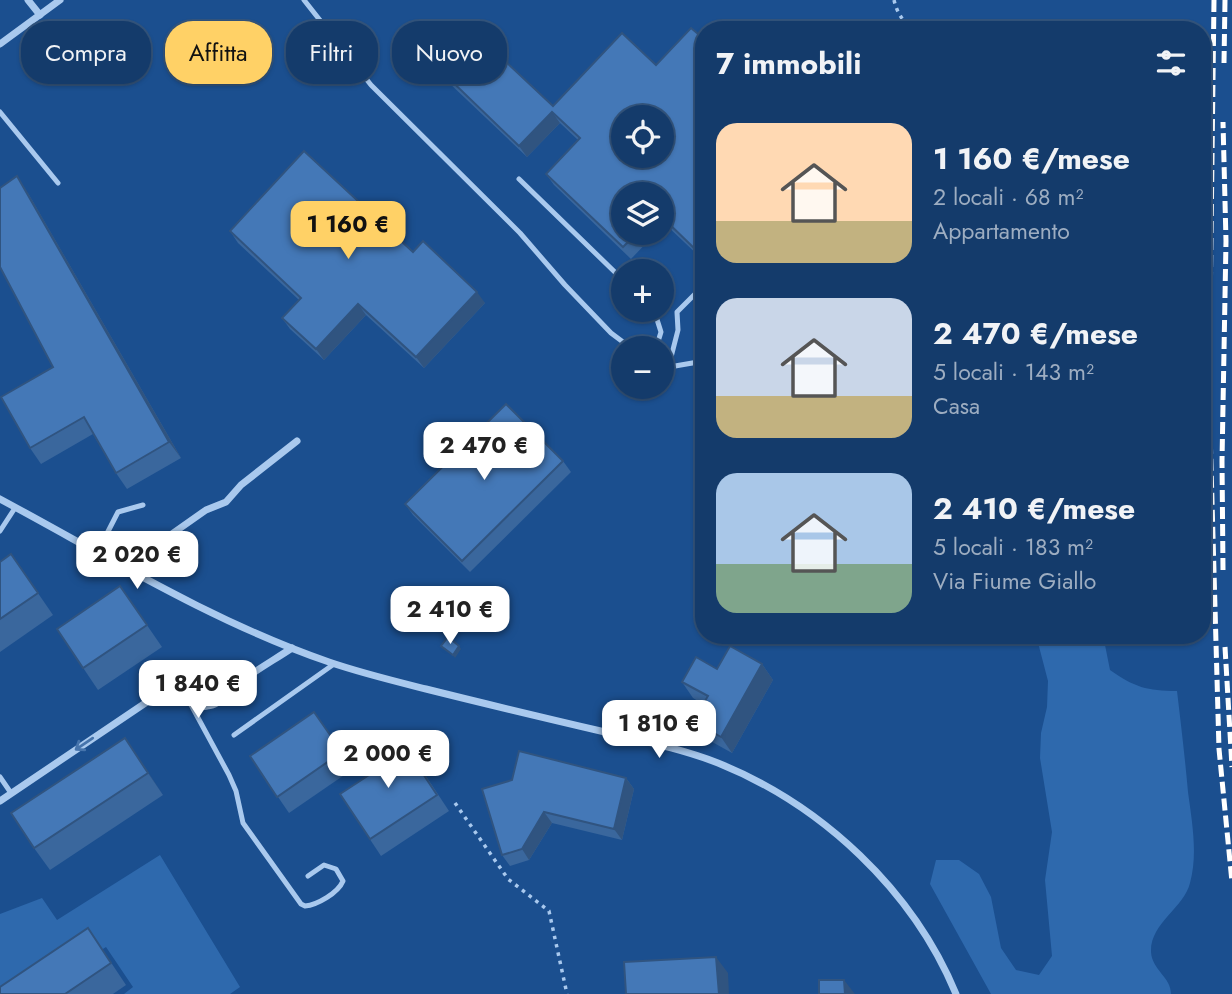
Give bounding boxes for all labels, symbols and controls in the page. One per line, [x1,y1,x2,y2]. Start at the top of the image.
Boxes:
chip: Compra [21,21,151,84]
chip: Affitta [165,21,272,84]
chip: Filtri [286,21,378,84]
chip: Nuovo [392,21,507,84]
text: 7 immobili [716,42,861,85]
icon: filters [1152,44,1190,82]
map controls [611,105,674,399]
button: locate [611,105,674,168]
text: 1 160 €/mese [933,137,1130,180]
icon: home [772,151,856,235]
text: 2 locali · 68 m² [933,180,1083,214]
button: layers [611,182,674,245]
pin: 1 160 € [283,202,413,261]
text: 1 160 € [307,207,389,241]
text: Appartamento [933,214,1070,248]
button: + [611,259,674,322]
text: 2 470 €/mese [933,312,1138,355]
icon: home [772,326,856,410]
button: − [611,336,674,399]
text: 5 locali · 143 m² [933,355,1094,389]
text: Casa [933,389,980,423]
pin: 2 470 € [419,422,549,482]
text: 2 470 € [439,428,529,462]
text: 2 410 €/mese [933,487,1135,530]
icon: home [772,501,856,585]
text: 5 locali · 183 m² [933,530,1093,564]
pin: 2 020 € [72,532,202,591]
text: 2 020 € [92,537,182,571]
text: Via Fiume Giallo [933,564,1096,598]
pin: 2 410 € [385,586,515,646]
text: 2 410 € [407,592,493,626]
pin: 1 840 € [133,660,263,720]
text: 1 840 € [155,666,241,700]
pin: 1 810 € [594,700,724,760]
text: 1 810 € [618,706,700,740]
pin: 2 000 € [323,730,453,790]
text: 2 000 € [343,736,433,770]
one-way arrow [75,737,95,751]

